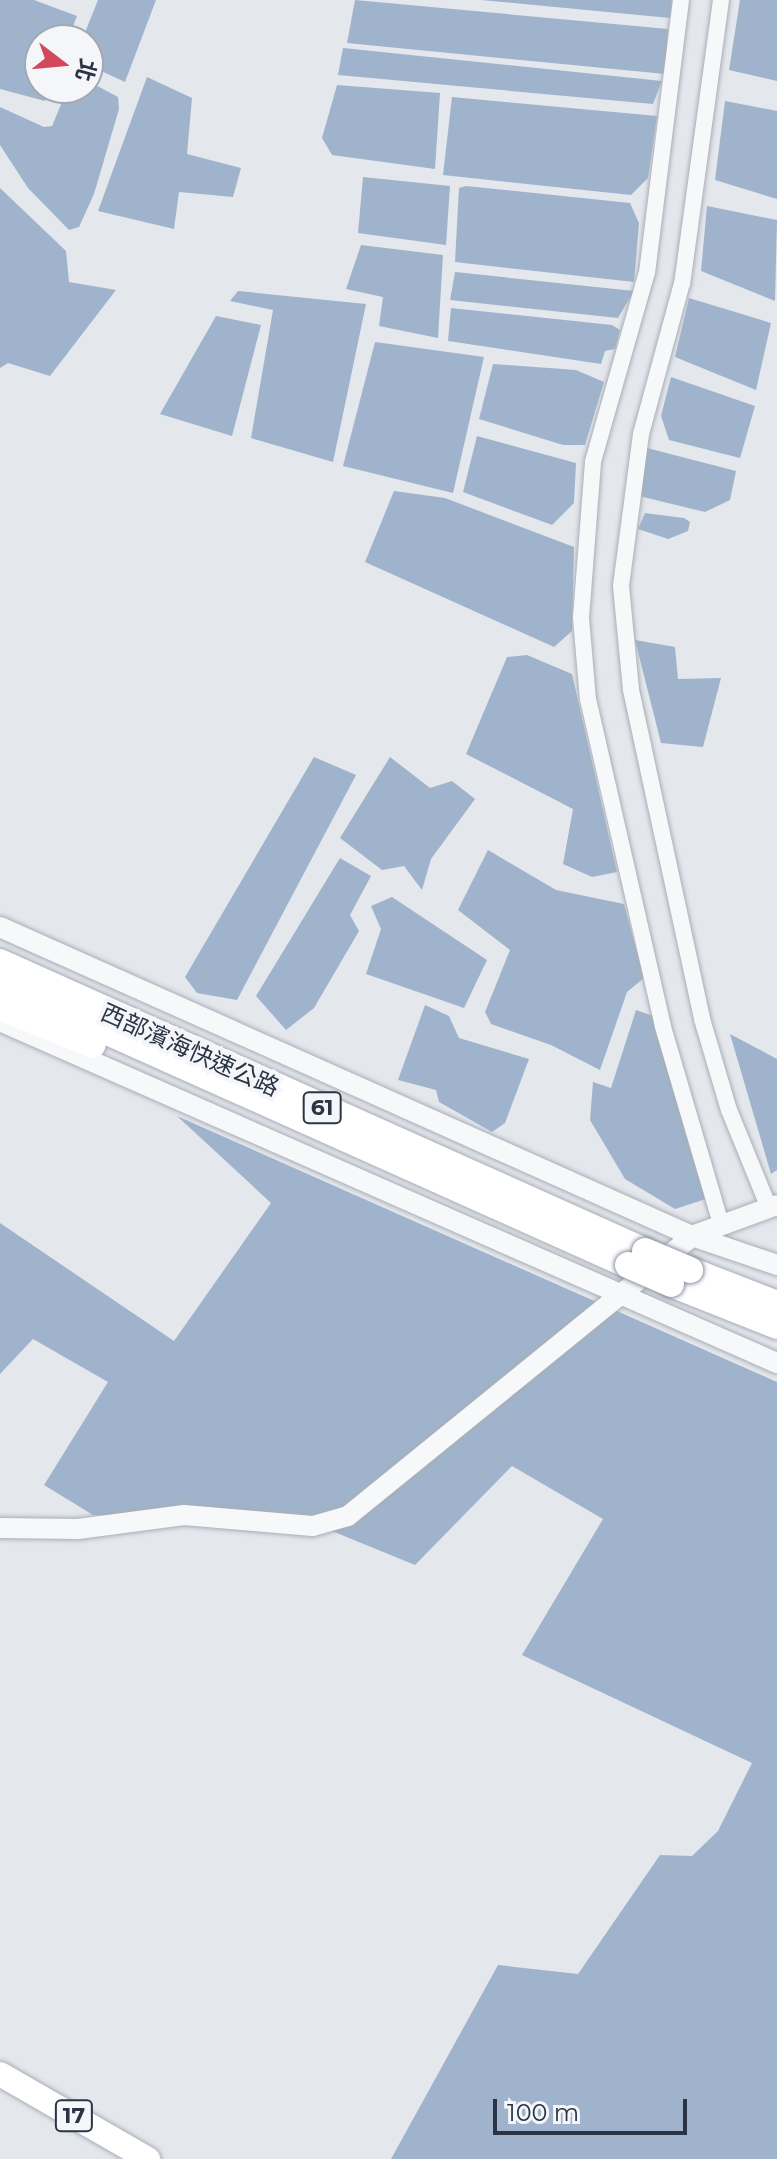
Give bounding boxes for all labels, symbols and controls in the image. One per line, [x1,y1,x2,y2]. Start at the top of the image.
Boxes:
north arrow [24,24,104,104]
text: 北 [70,56,102,84]
street label: 西部濱海快速公路 [96,998,284,1102]
road number: 61 [302,1090,342,1126]
scale bar [497,2083,691,2133]
road number: 17 [54,2098,94,2134]
text: 100 m [507,2098,579,2127]

